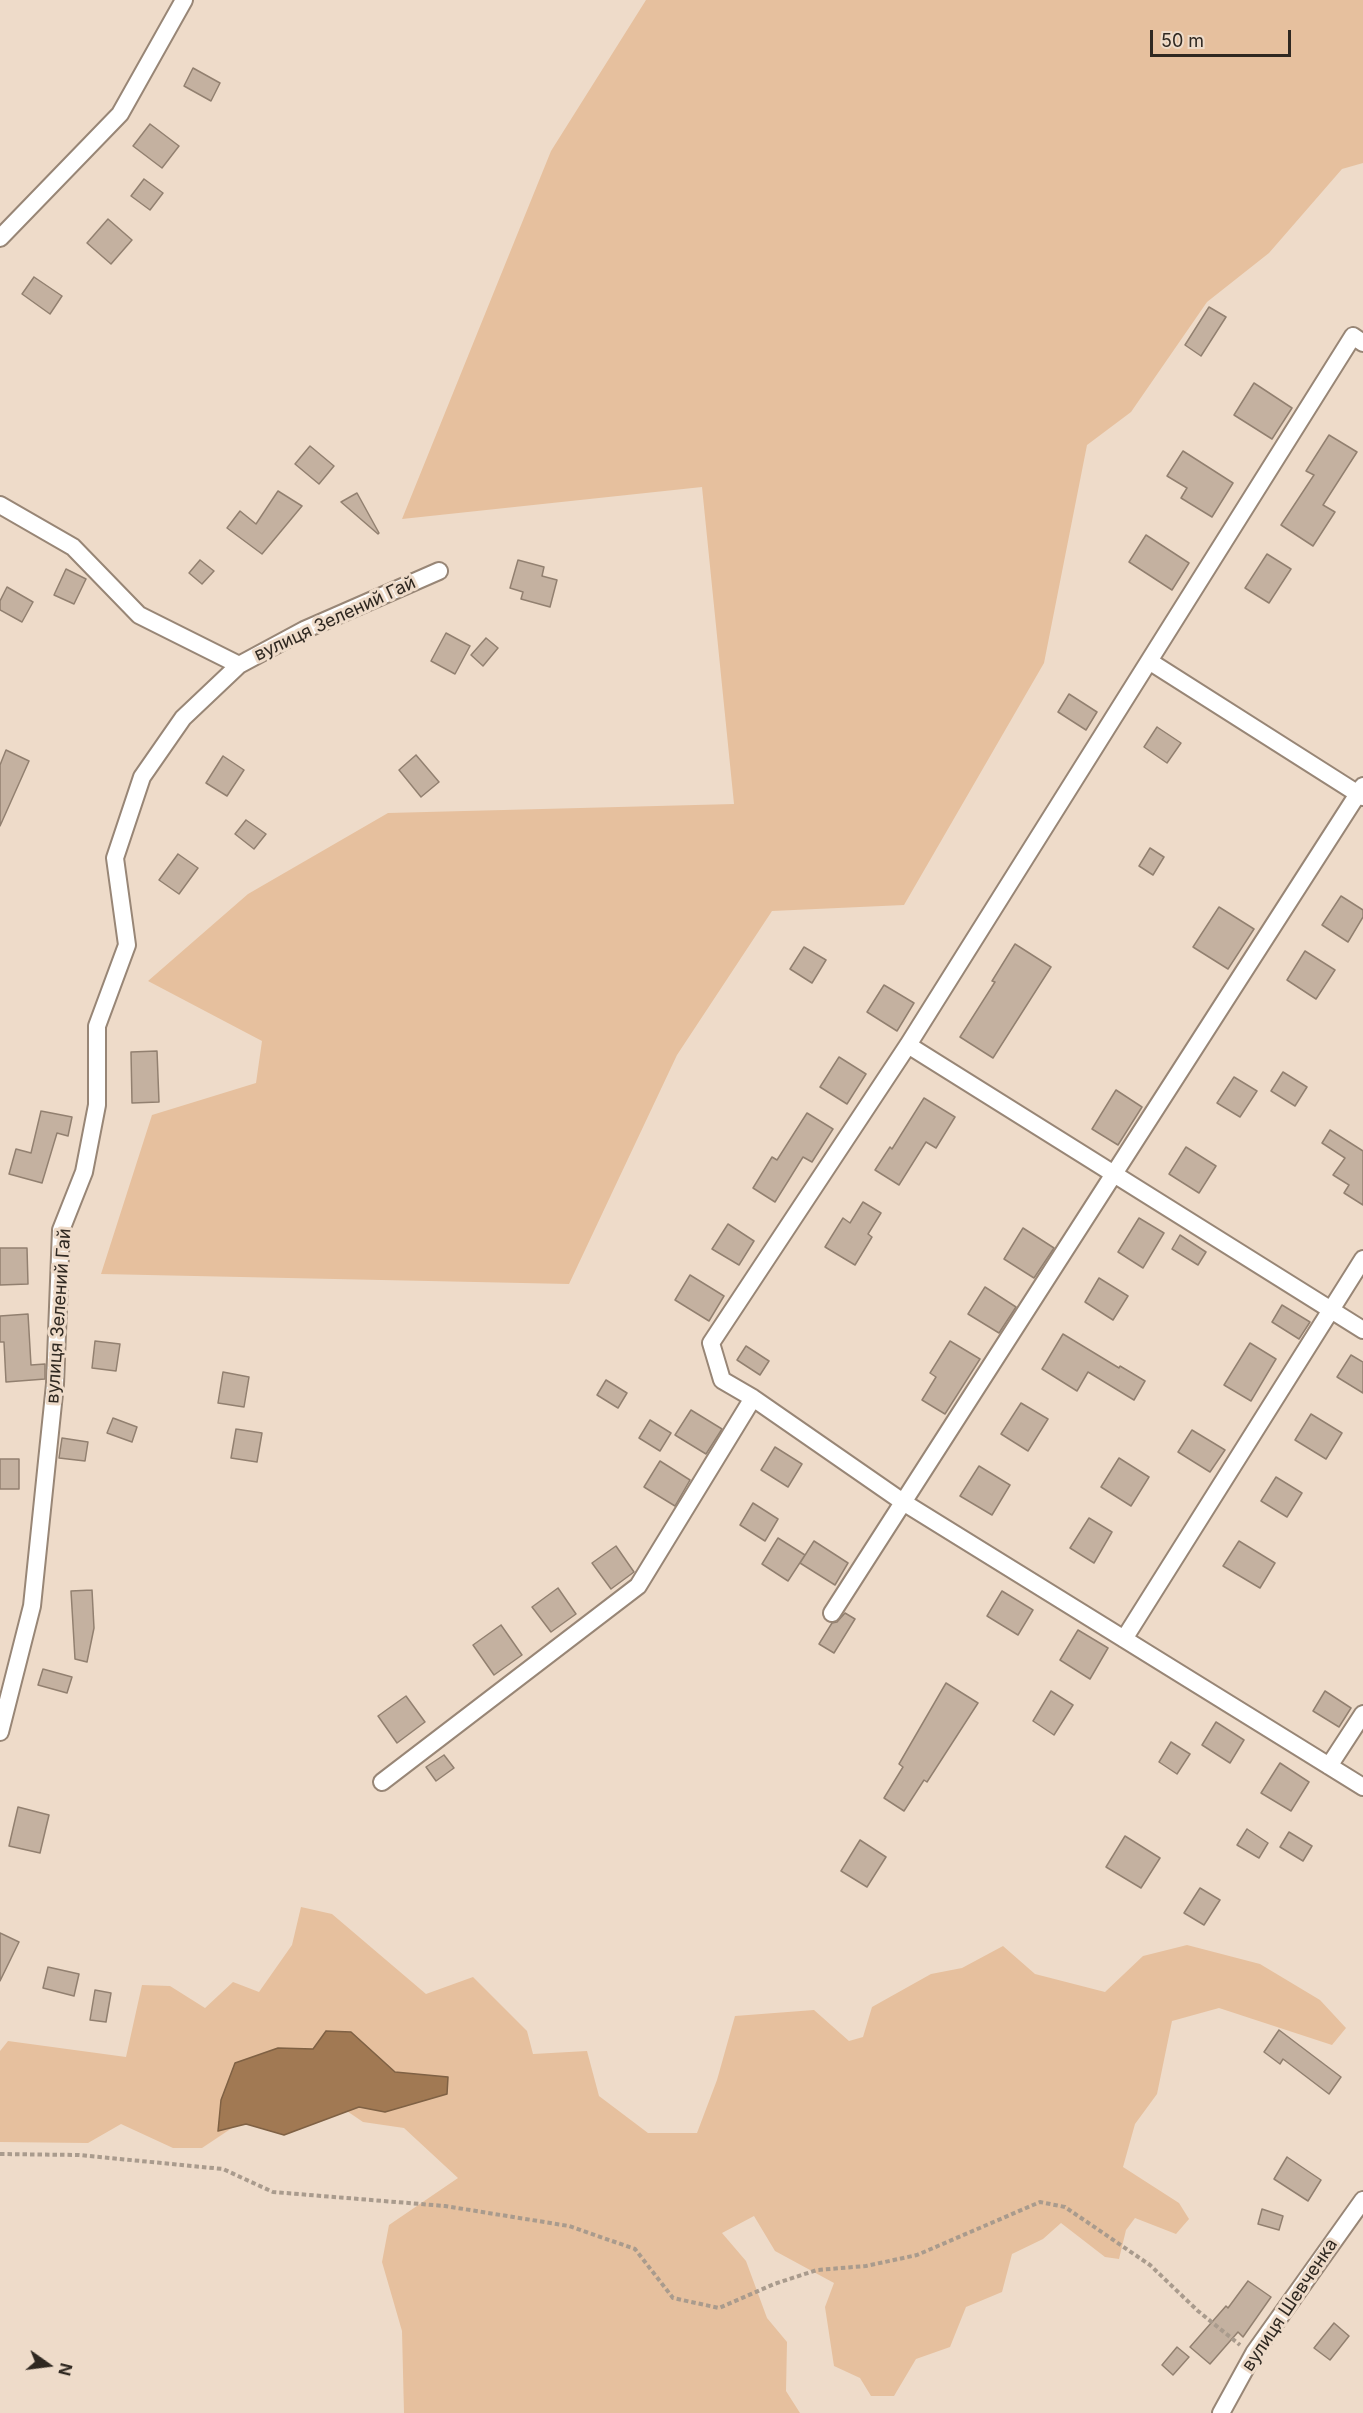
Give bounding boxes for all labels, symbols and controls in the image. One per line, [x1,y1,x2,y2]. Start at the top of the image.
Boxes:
scale bar [1153,18,1294,56]
text: 50 m [1161,30,1204,51]
street label: вулиця Зелений Гай [251,572,419,666]
street label: вулиця Зелений Гай [42,1228,76,1404]
street label: вулиця Шевченка [1238,2234,1342,2376]
north arrow [18,2335,78,2395]
text: N [54,2361,77,2378]

